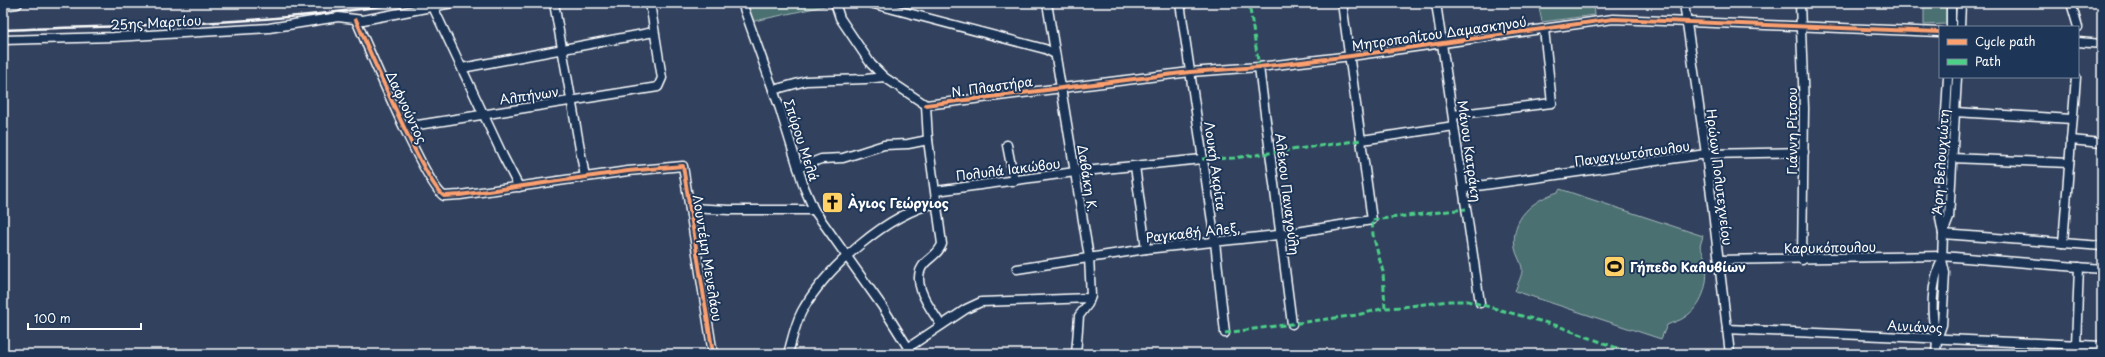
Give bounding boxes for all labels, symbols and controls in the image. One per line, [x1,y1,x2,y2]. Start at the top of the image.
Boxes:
street label: 25ης Μαρτίου [110,10,202,34]
street label: Μητροπολίτου Δαμασκηνού [1350,11,1528,55]
legend [1939,26,2079,78]
text: Cycle path [1975,32,2036,50]
text: Path [1975,52,2001,70]
street label: Δαφνούντος [382,68,432,147]
street label: Ν. Πλαστήρα [950,71,1035,101]
street label: Αλπήνων [498,81,560,109]
street label: Γιάννη Ρίτσου [1782,87,1801,175]
street label: Σπύρου Μελά [780,97,824,184]
street label: Μάνου Κατράκη [1453,99,1487,203]
street label: Ηρώων Πολυτεχνείου [1702,108,1738,246]
street label: Άρη Βελουχιώτη [1927,108,1953,216]
street label: Λουκή Ακρίτα [1200,120,1232,212]
street label: Αλέκου Παναγούλη [1271,132,1305,256]
street label: Παναγιωτόπουλου [1573,136,1691,170]
street label: Δαβάκη Κ. [1073,143,1103,213]
street label: Πολυλά Ιακώβου [955,153,1061,185]
church icon: Ὰγιος Γεώργιος [819,189,845,215]
street label: Λουντέμη Μενελάου [689,193,727,323]
place label: Ὰγιος Γεώργιος [848,193,949,212]
street label: Ραγκαβή Αλεξ, [1145,218,1241,246]
street label: Καρυκόπουλου [1784,237,1876,257]
sports icon: Γήπεδο Καλυβίων [1601,253,1627,279]
place label: Γήπεδο Καλυβίων [1630,257,1746,276]
scale bar [28,305,141,331]
text: 100 m [34,309,71,327]
street label: Αινιάνος [1887,315,1944,337]

